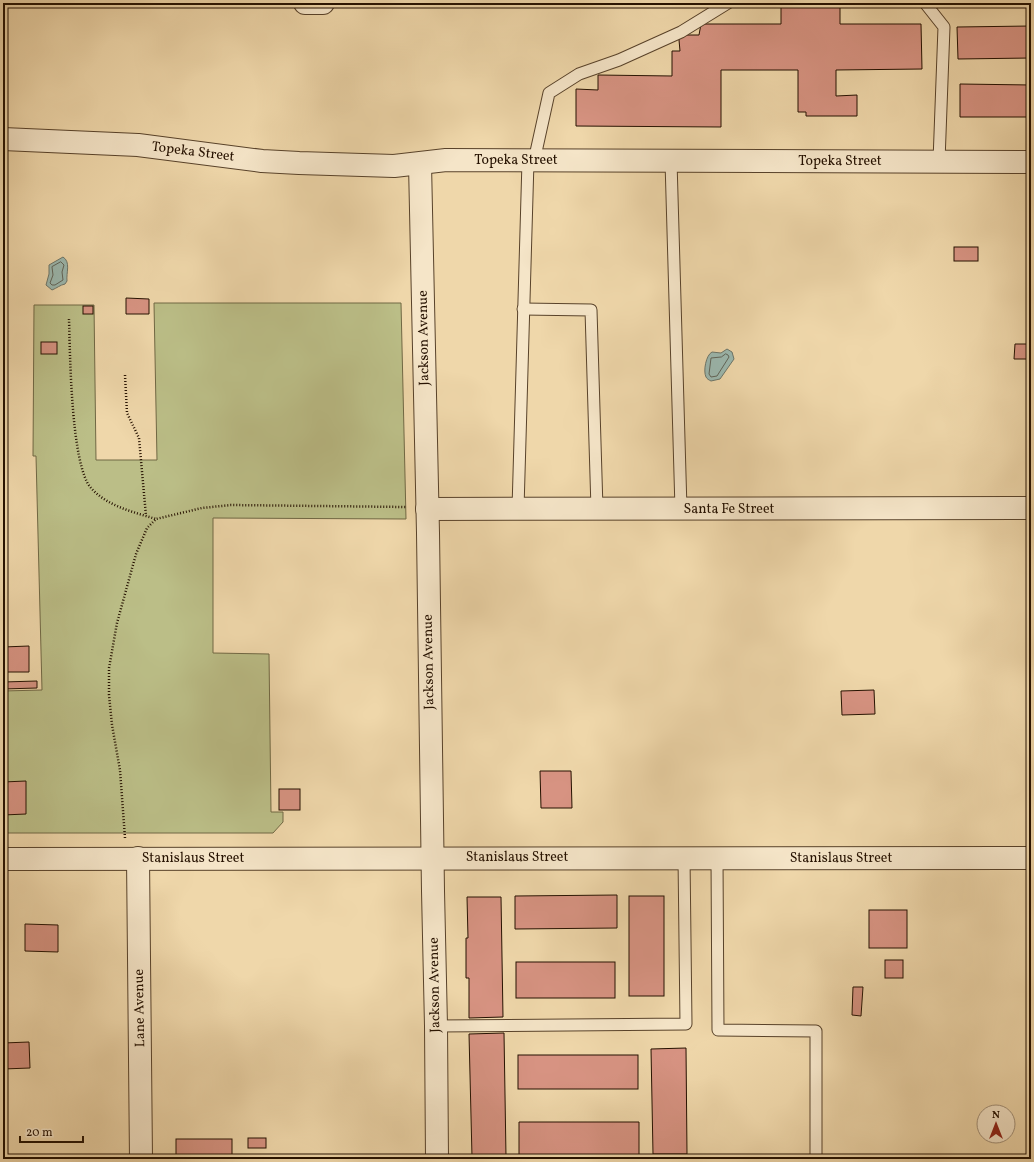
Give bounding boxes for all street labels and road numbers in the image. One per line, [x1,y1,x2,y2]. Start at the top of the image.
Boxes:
street label: Topeka Street [150,137,236,167]
street label: Topeka Street [474,151,558,170]
street label: Topeka Street [798,152,882,171]
street label: Jackson Avenue [414,290,434,386]
street label: Santa Fe Street [683,500,775,519]
street label: Jackson Avenue [419,614,439,710]
street label: Stanislaus Street [466,848,568,867]
street label: Stanislaus Street [142,849,244,868]
street label: Stanislaus Street [790,849,892,868]
street label: Jackson Avenue [425,937,445,1033]
street label: Lane Avenue [130,968,150,1047]

